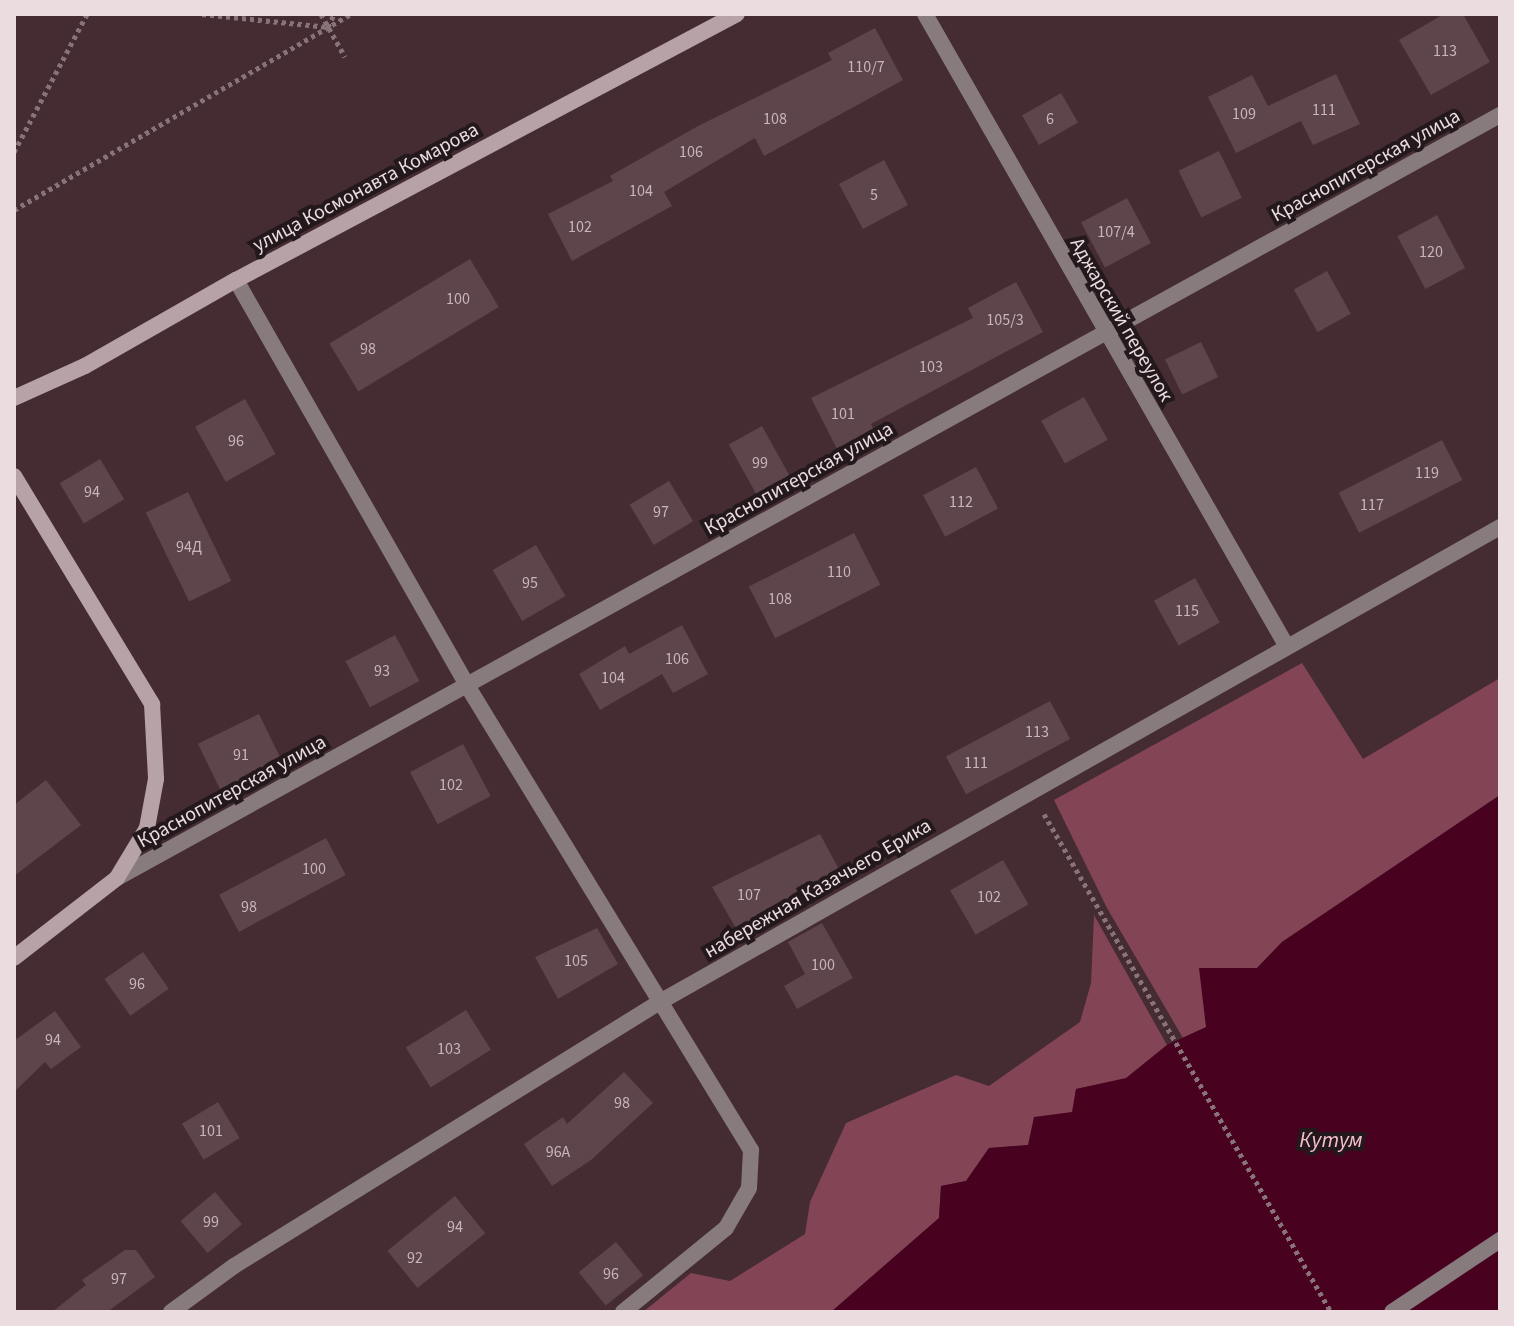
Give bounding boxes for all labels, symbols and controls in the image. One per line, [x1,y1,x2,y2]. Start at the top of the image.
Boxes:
house number: 113 [1433,41,1457,61]
house number: 110/7 [847,57,885,77]
house number: 111 [1312,100,1336,120]
house number: 109 [1232,104,1256,124]
street label: Краснопитерская улица [1268,104,1464,228]
house number: 108 [763,109,787,129]
house number: 6 [1046,109,1054,129]
street label: улица Космонавта Комарова [249,118,483,258]
house number: 106 [679,142,703,162]
house number: 104 [629,181,653,201]
house number: 5 [870,185,878,205]
house number: 102 [568,217,592,237]
house number: 107/4 [1097,222,1135,242]
street label: Аджарский переулок [1064,234,1178,406]
house number: 120 [1419,242,1443,262]
house number: 100 [446,289,470,309]
house number: 105/3 [986,310,1024,330]
house number: 98 [360,339,376,359]
house number: 103 [919,357,943,377]
house number: 101 [831,404,855,424]
street label: Краснопитерская улица [701,417,897,541]
house number: 96 [228,431,244,451]
house number: 99 [752,453,768,473]
house number: 119 [1415,463,1439,483]
house number: 94 [84,482,100,502]
house number: 112 [949,492,973,512]
house number: 117 [1360,495,1384,515]
house number: 97 [653,502,669,522]
house number: 94Д [176,537,202,557]
house number: 110 [827,562,851,582]
house number: 95 [522,573,538,593]
house number: 108 [768,589,792,609]
house number: 115 [1175,601,1199,621]
house number: 106 [665,649,689,669]
house number: 93 [374,661,390,681]
house number: 104 [601,668,625,688]
house number: 113 [1025,722,1049,742]
street label: Краснопитерская улица [134,730,330,854]
house number: 91 [233,745,249,765]
house number: 111 [964,753,988,773]
house number: 102 [439,775,463,795]
street label: набережная Казачьего Ерика [700,814,936,964]
house number: 100 [302,859,326,879]
house number: 107 [737,885,761,905]
house number: 102 [977,887,1001,907]
house number: 98 [241,897,257,917]
house number: 105 [564,951,588,971]
house number: 100 [811,955,835,975]
house number: 96 [129,974,145,994]
house number: 94 [45,1030,61,1050]
house number: 103 [437,1039,461,1059]
house number: 98 [614,1093,630,1113]
house number: 101 [199,1121,223,1141]
water label: Кутум [1299,1128,1363,1154]
house number: 96А [546,1142,570,1162]
house number: 99 [203,1212,219,1232]
house number: 94 [447,1217,463,1237]
house number: 92 [407,1248,423,1268]
house number: 96 [603,1264,619,1284]
house number: 97 [111,1269,127,1289]

